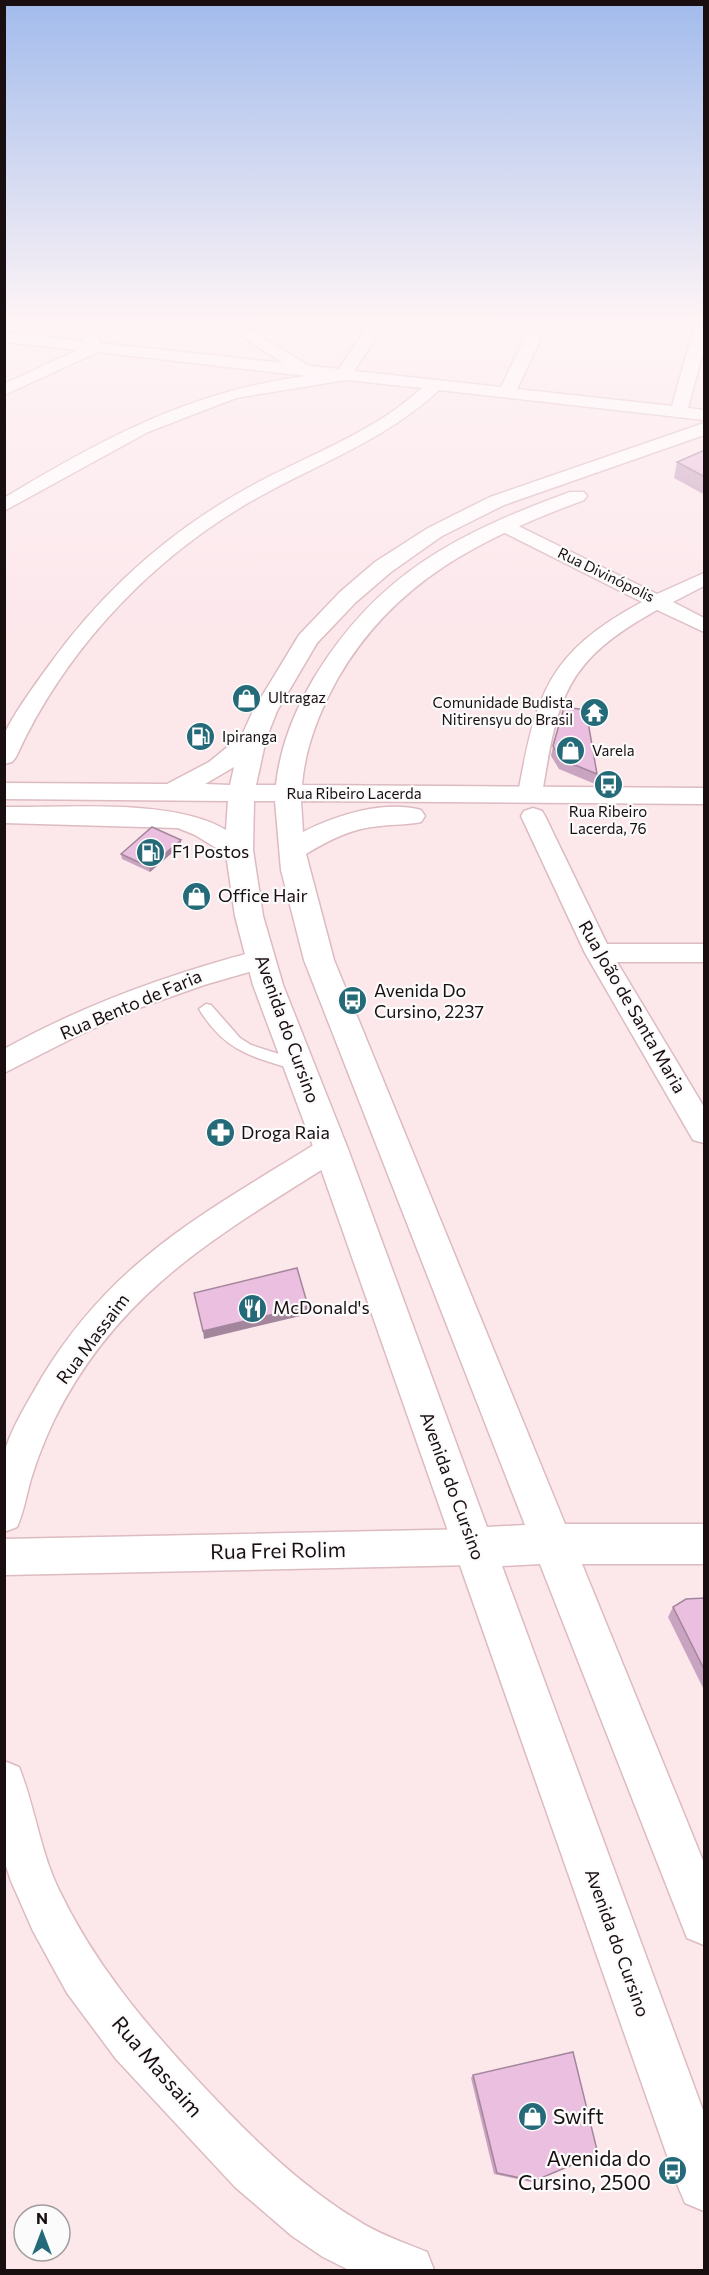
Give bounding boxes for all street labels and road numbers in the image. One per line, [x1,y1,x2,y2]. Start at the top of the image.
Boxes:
street label: Rua Divinópolis [555,543,658,605]
street label: Rua Ribeiro Lacerda [286,784,422,802]
street label: Rua João de Santa Maria [574,916,691,1097]
street label: Avenida do Cursino [251,952,325,1106]
street label: Rua Bento de Faria [56,964,205,1044]
street label: Rua Massaim [51,1289,133,1388]
street label: Avenida do Cursino [416,1409,490,1563]
street label: Rua Frei Rolim [210,1536,346,1563]
street label: Avenida do Cursino [581,1866,655,2020]
street label: Rua Massaim [108,2011,209,2122]

